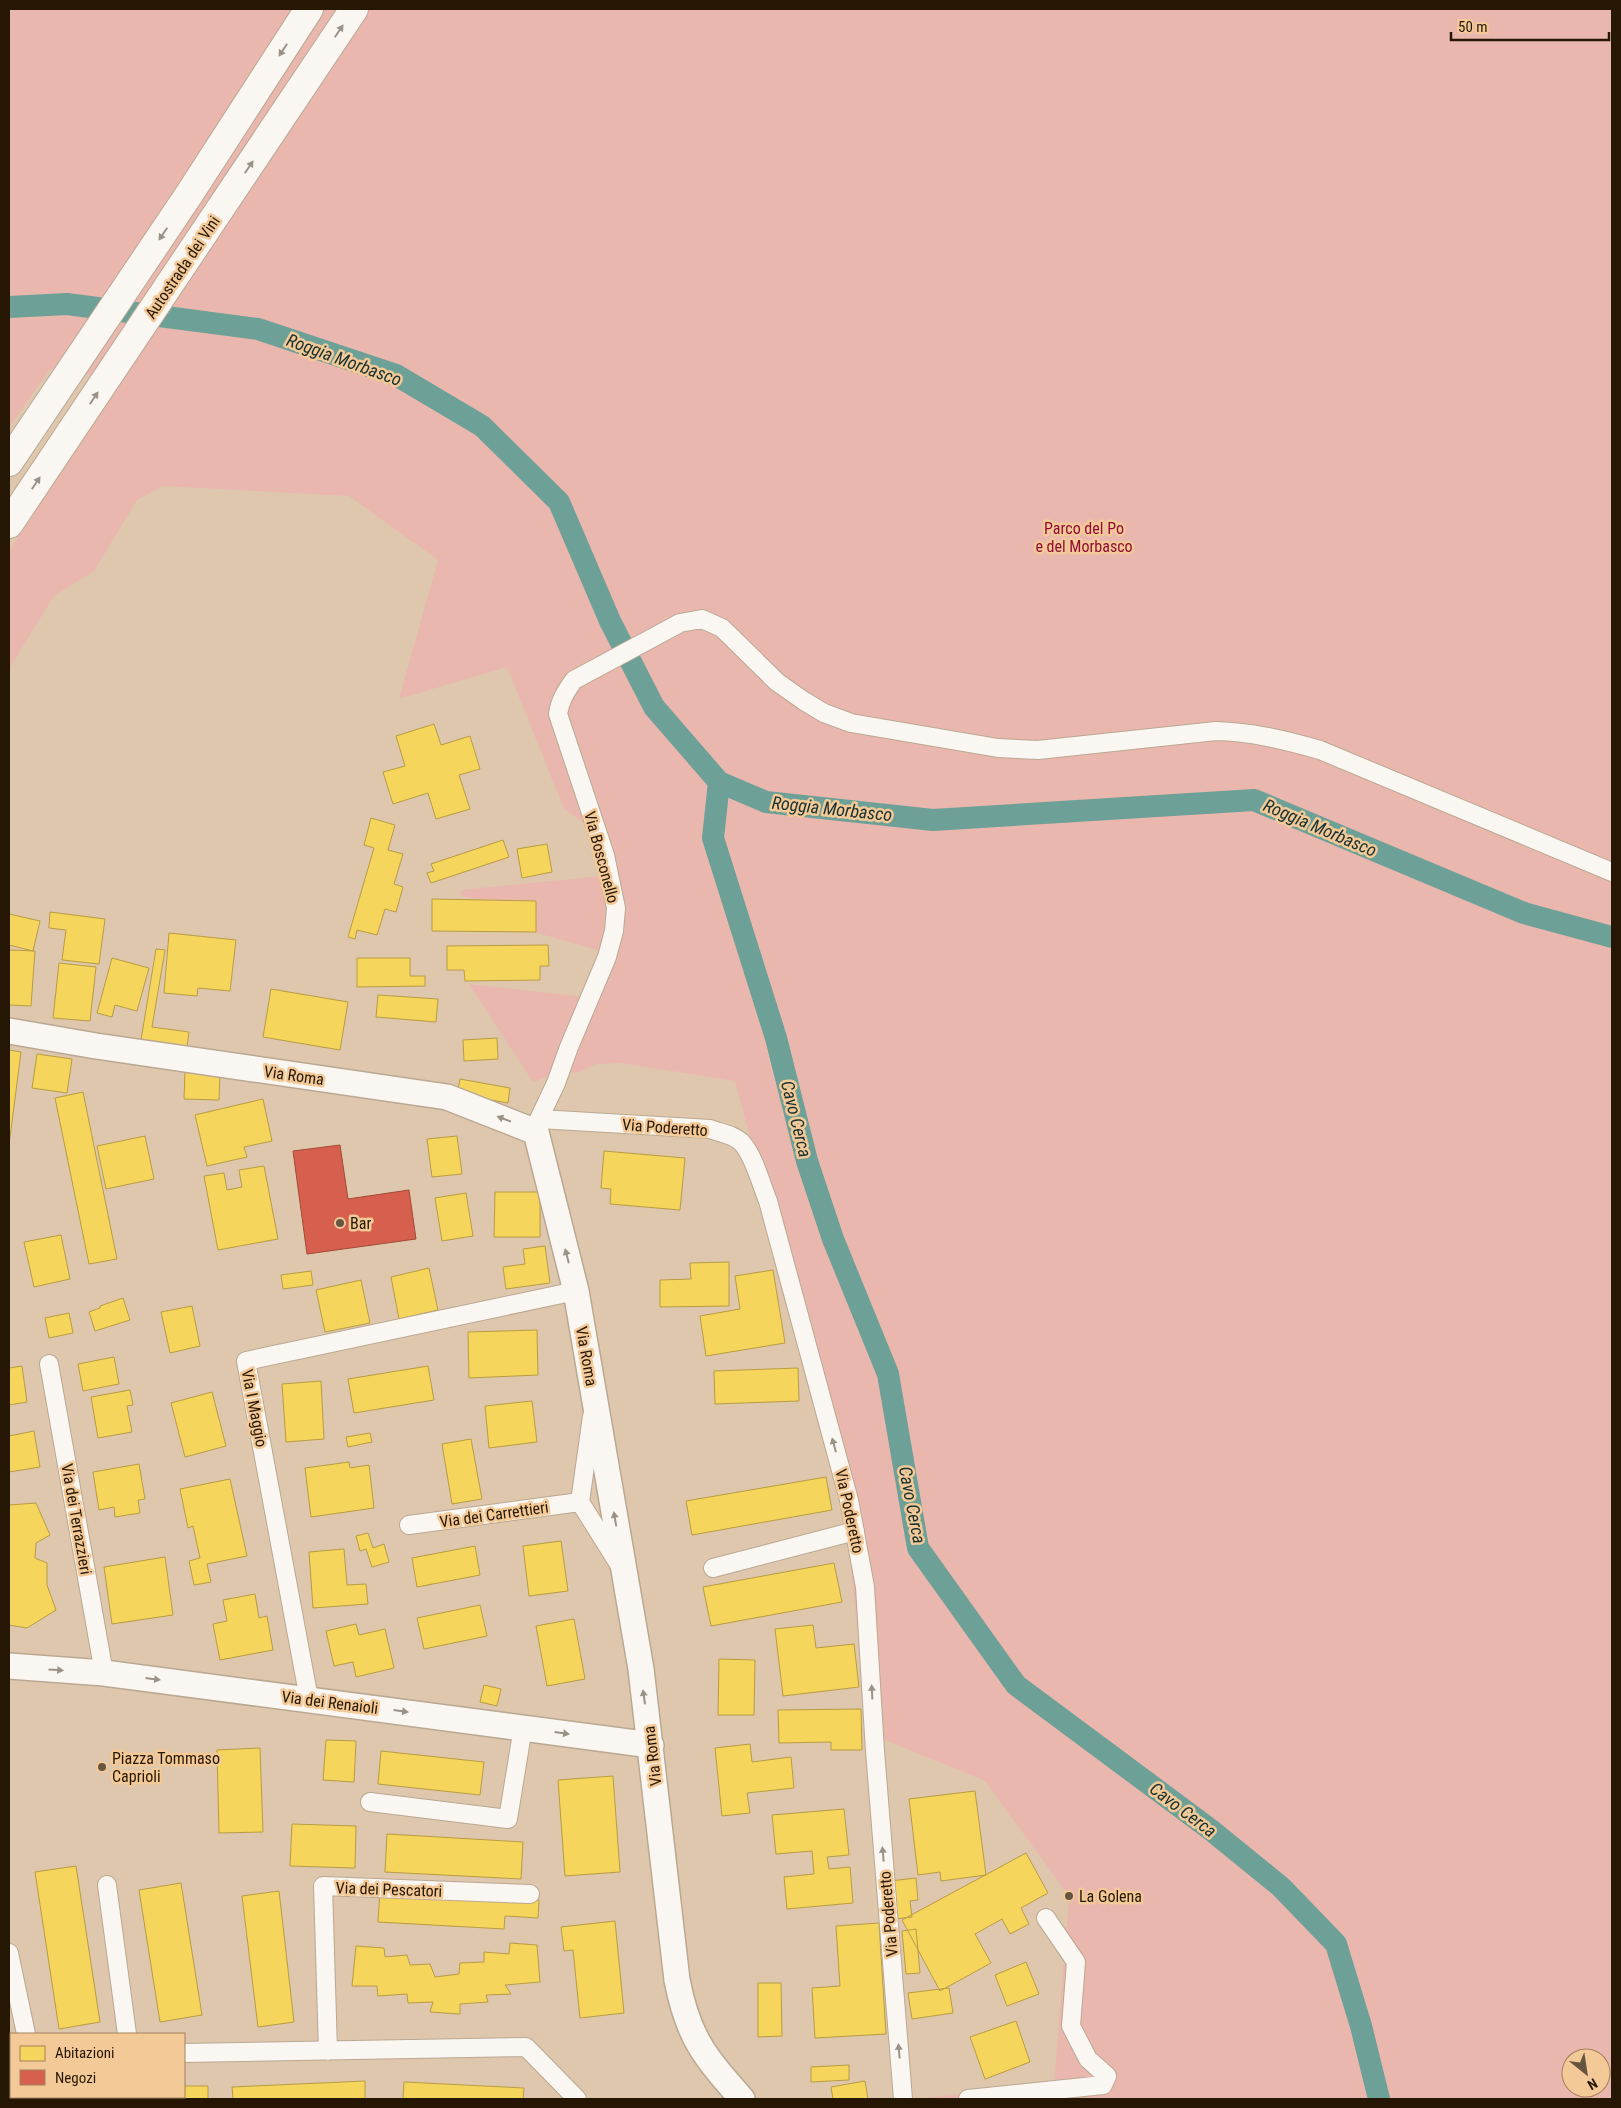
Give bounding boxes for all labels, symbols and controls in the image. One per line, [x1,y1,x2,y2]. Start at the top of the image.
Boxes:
scale bar [1451,10,1608,42]
text: 50 m [1458,18,1488,36]
one-way arrow [334,25,344,38]
one-way arrow [278,43,287,56]
one-way arrow [244,160,254,174]
street label: Autostrada dei Vini [141,212,224,322]
one-way arrow [158,227,168,241]
water label: Roggia Morbasco [284,329,405,390]
one-way arrow [89,391,99,404]
one-way arrow [31,477,41,490]
park label: Parco del Po e del Morbasco [1035,519,1133,556]
water label: Roggia Morbasco [771,792,893,825]
water label: Roggia Morbasco [1261,794,1380,861]
street label: Via Bosconello [580,809,623,905]
street label: Via Roma [263,1062,325,1089]
water label: Cavo Cerca [777,1078,816,1159]
one-way arrow [497,1115,511,1123]
street label: Via Poderetto [622,1115,708,1140]
place label: Bar [350,1214,371,1233]
marker: Bar [334,1217,346,1229]
one-way arrow [563,1248,571,1263]
street label: Via Roma [572,1325,601,1387]
street label: Via I Maggio [238,1368,271,1449]
one-way arrow [830,1438,838,1453]
street label: Via dei Terrazzieri [57,1462,96,1576]
water label: Cavo Cerca [895,1465,930,1545]
street label: Via Poderetto [831,1467,868,1555]
street label: Via dei Carrettieri [438,1497,550,1532]
one-way arrow [610,1511,618,1527]
one-way arrow [49,1666,65,1674]
one-way arrow [145,1675,161,1683]
one-way arrow [867,1683,875,1699]
street label: Via dei Renaioli [281,1687,379,1718]
one-way arrow [640,1688,648,1704]
one-way arrow [393,1707,409,1715]
street label: Via Roma [639,1725,666,1787]
one-way arrow [554,1729,570,1737]
place label: Piazza Tommaso Caprioli [112,1749,220,1786]
marker: Piazza Tommaso Caprioli [96,1761,108,1773]
water label: Cavo Cerca [1146,1778,1221,1841]
one-way arrow [879,1846,887,1862]
street label: Via Poderetto [875,1870,902,1958]
street label: Via dei Pescatori [335,1878,443,1901]
place label: La Golena [1079,1887,1142,1906]
marker: La Golena [1063,1890,1075,1902]
legend [10,2033,185,2098]
one-way arrow [895,2042,903,2058]
text: Abitazioni [55,2044,114,2062]
north arrow [1561,2048,1611,2098]
text: Negozi [55,2069,96,2087]
text: N [1585,2075,1600,2093]

